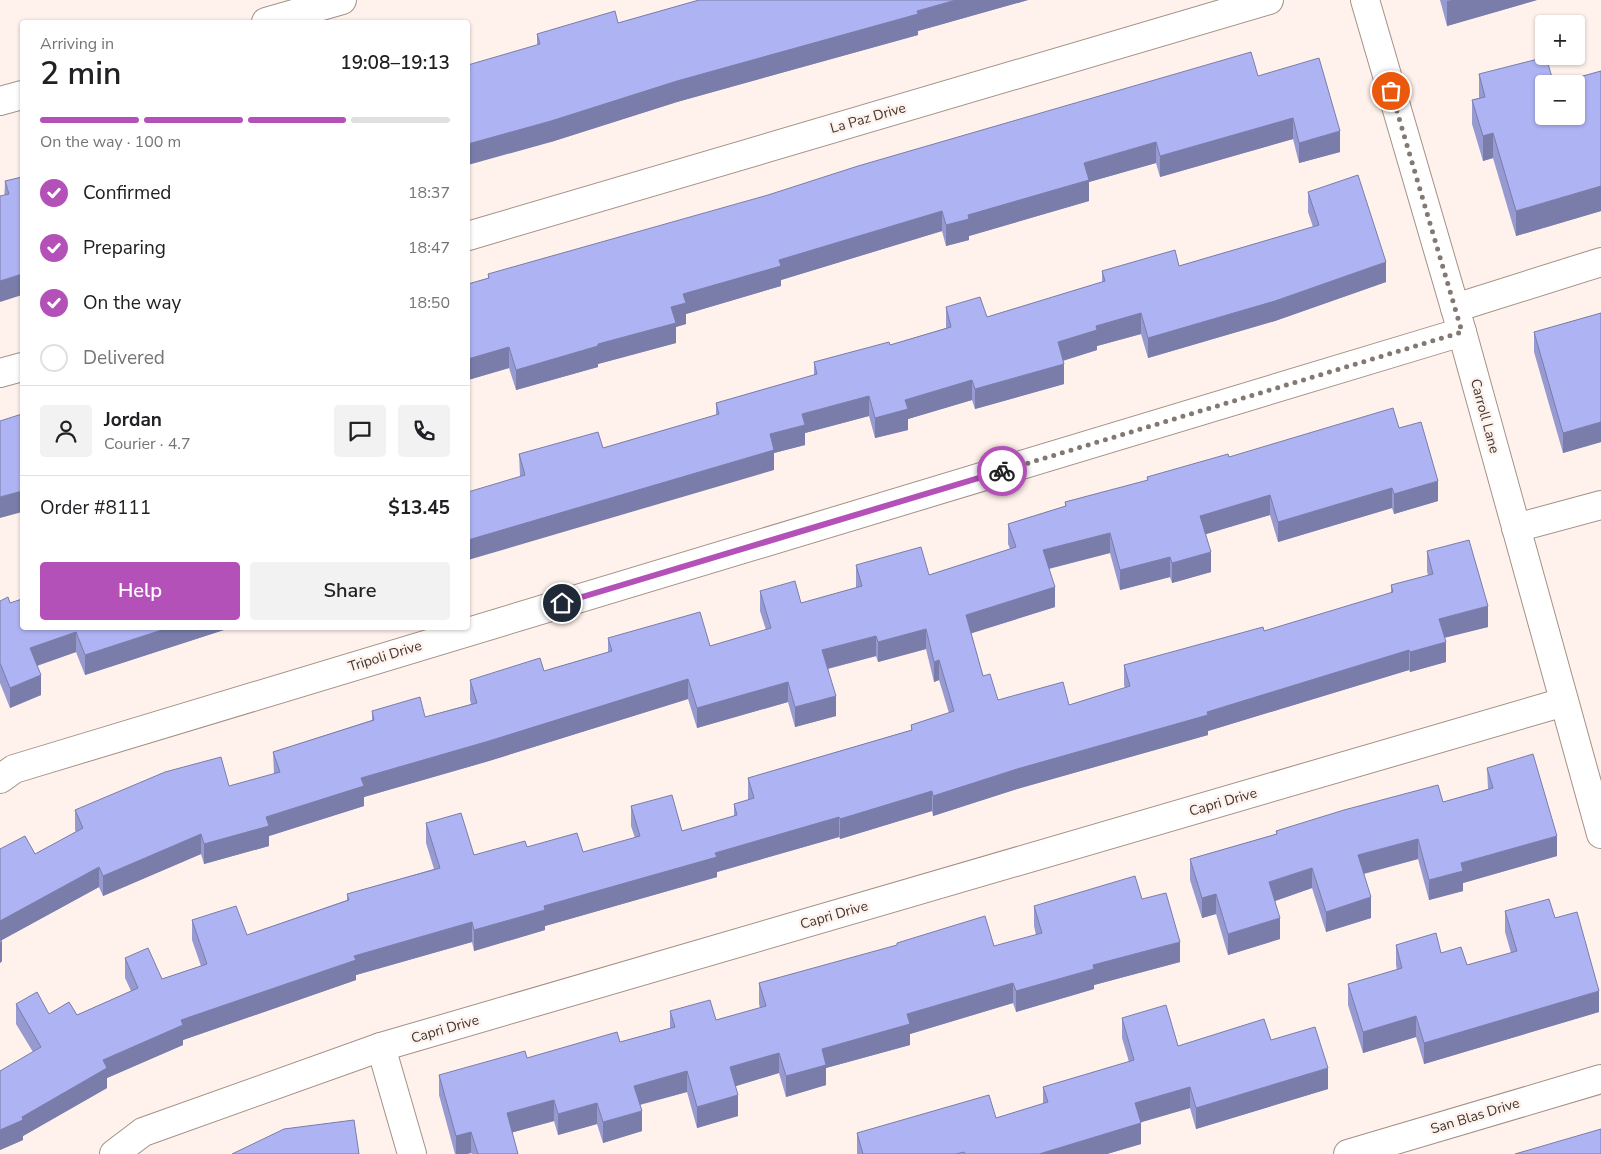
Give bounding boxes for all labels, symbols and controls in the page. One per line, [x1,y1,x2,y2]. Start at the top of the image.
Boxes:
map controls [1535,15,1585,125]
button: + [1535,15,1585,65]
text: Arriving in [40,33,114,55]
text: 19:08–19:13 [340,50,450,76]
text: 2 min [40,52,122,95]
pin [1370,70,1412,112]
button: − [1535,75,1585,125]
icon: bag [1377,77,1405,105]
street label: La Paz Drive [828,98,908,138]
text: On the way · 100 m [40,131,181,153]
icon: check [40,179,68,207]
text: Confirmed [83,180,171,206]
text: 18:37 [408,182,450,204]
icon: check [40,234,68,262]
text: Preparing [83,235,166,261]
text: 18:47 [408,237,450,259]
icon: check [40,289,68,317]
text: On the way [83,290,181,316]
text: 18:50 [408,292,450,314]
text: Delivered [83,345,165,371]
street label: Carroll Lane [1466,377,1504,455]
button: person [40,405,92,457]
button: chat [334,405,386,457]
button: phone [398,405,450,457]
text: Jordan [104,407,162,433]
text: Courier · 4.7 [104,433,190,455]
courier [977,446,1027,496]
icon: bike [988,457,1016,485]
text: Order #8111 [40,495,151,521]
text: $13.45 [388,495,450,521]
button: Help [40,562,240,620]
button: Share [250,562,450,620]
pin [541,582,583,624]
icon: home [548,589,576,617]
street label: Tripoli Drive [346,636,424,676]
street label: Capri Drive [1187,783,1259,821]
street label: Capri Drive [798,896,870,934]
street label: Capri Drive [409,1010,481,1048]
street label: San Blas Drive [1428,1093,1522,1139]

